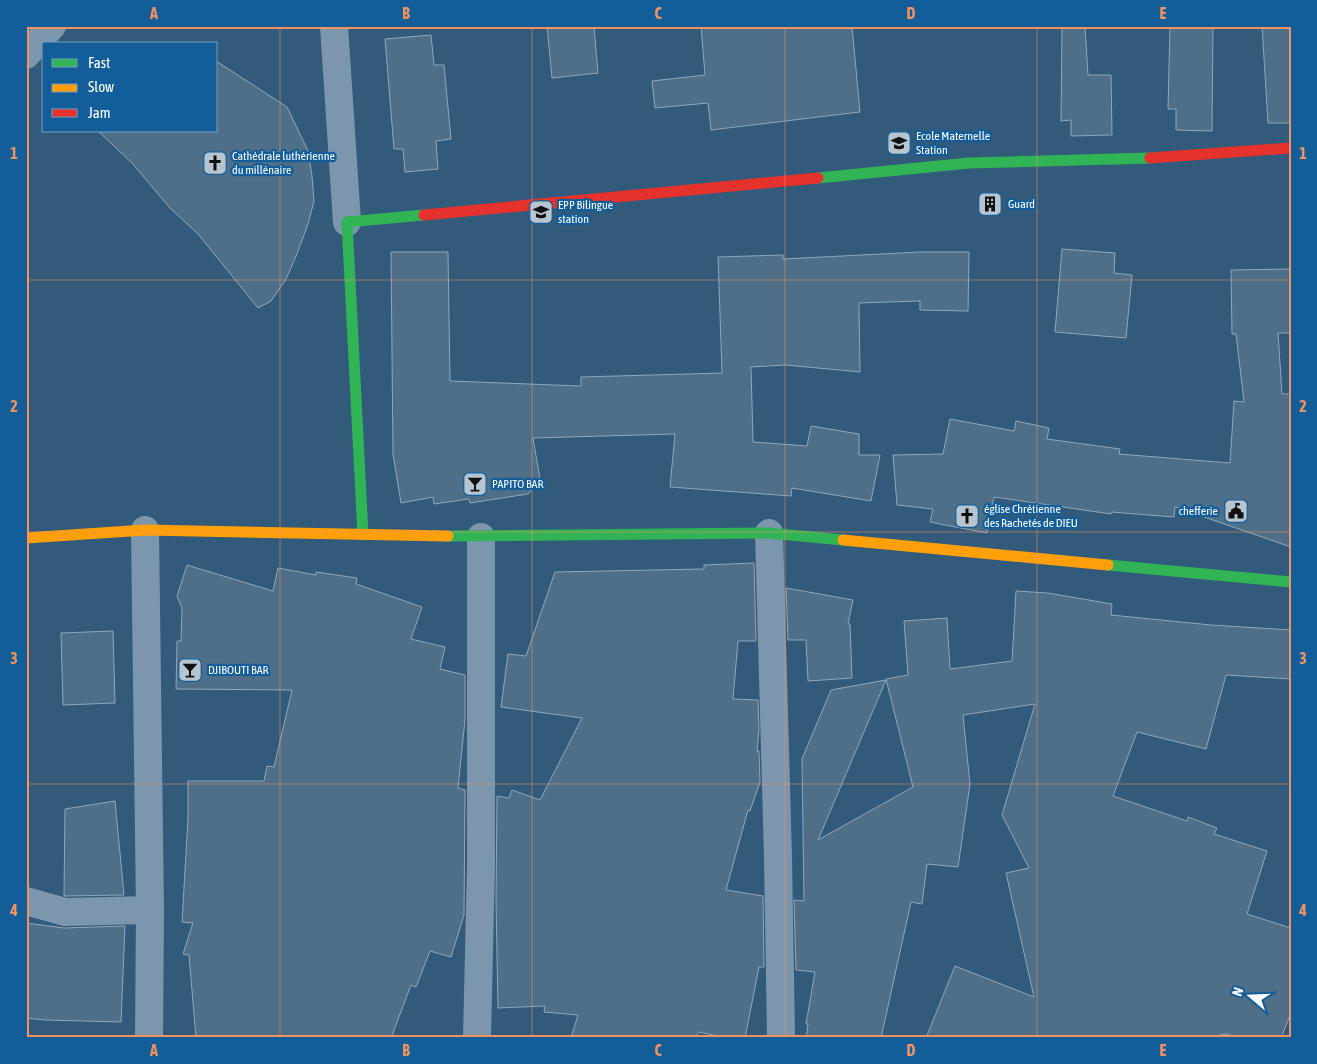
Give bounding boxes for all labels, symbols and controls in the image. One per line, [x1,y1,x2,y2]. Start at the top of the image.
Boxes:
text: A [149,4,158,22]
text: B [402,4,410,22]
text: C [654,4,662,22]
text: D [907,4,916,22]
text: E [1160,4,1167,22]
legend [42,42,218,132]
text: Fast [88,54,110,71]
text: Slow [88,78,114,95]
text: Jam [88,104,111,121]
place label: Ecole Maternelle Station [916,129,990,157]
school or university icon: Ecole Maternelle Station [886,130,912,156]
text: 1 [10,144,18,162]
text: 1 [1299,144,1307,162]
place label: Cathédrale luthérienne du millénaire [232,149,335,177]
church icon: Cathédrale luthérienne du millénaire [202,150,228,176]
building icon: Guard [977,191,1003,217]
place label: Guard [1008,197,1035,211]
place label: EPP Bilingue station [558,198,613,226]
school or university icon: EPP Bilingue station [528,199,554,225]
text: 2 [10,397,18,415]
text: 2 [1299,397,1307,415]
bar icon: PAPITO BAR [462,471,488,497]
place label: PAPITO BAR [492,477,543,491]
public building icon: chefferie [1223,498,1249,524]
place label: église Chrétienne des Rachetés de DIEU [984,502,1078,530]
church icon: église Chrétienne des Rachetés de DIEU [954,503,980,529]
place label: chefferie [1179,504,1218,518]
text: 3 [10,649,18,667]
text: 3 [1299,649,1307,667]
bar icon: DJIBOUTI BAR [177,657,203,683]
place label: DJIBOUTI BAR [208,663,269,677]
text: 4 [9,901,18,919]
text: 4 [1298,901,1307,919]
north arrow [1224,972,1274,1022]
text: N [1229,985,1247,998]
text: A [149,1041,158,1059]
text: B [402,1041,410,1059]
text: C [654,1041,662,1059]
text: D [907,1041,916,1059]
text: E [1160,1041,1167,1059]

